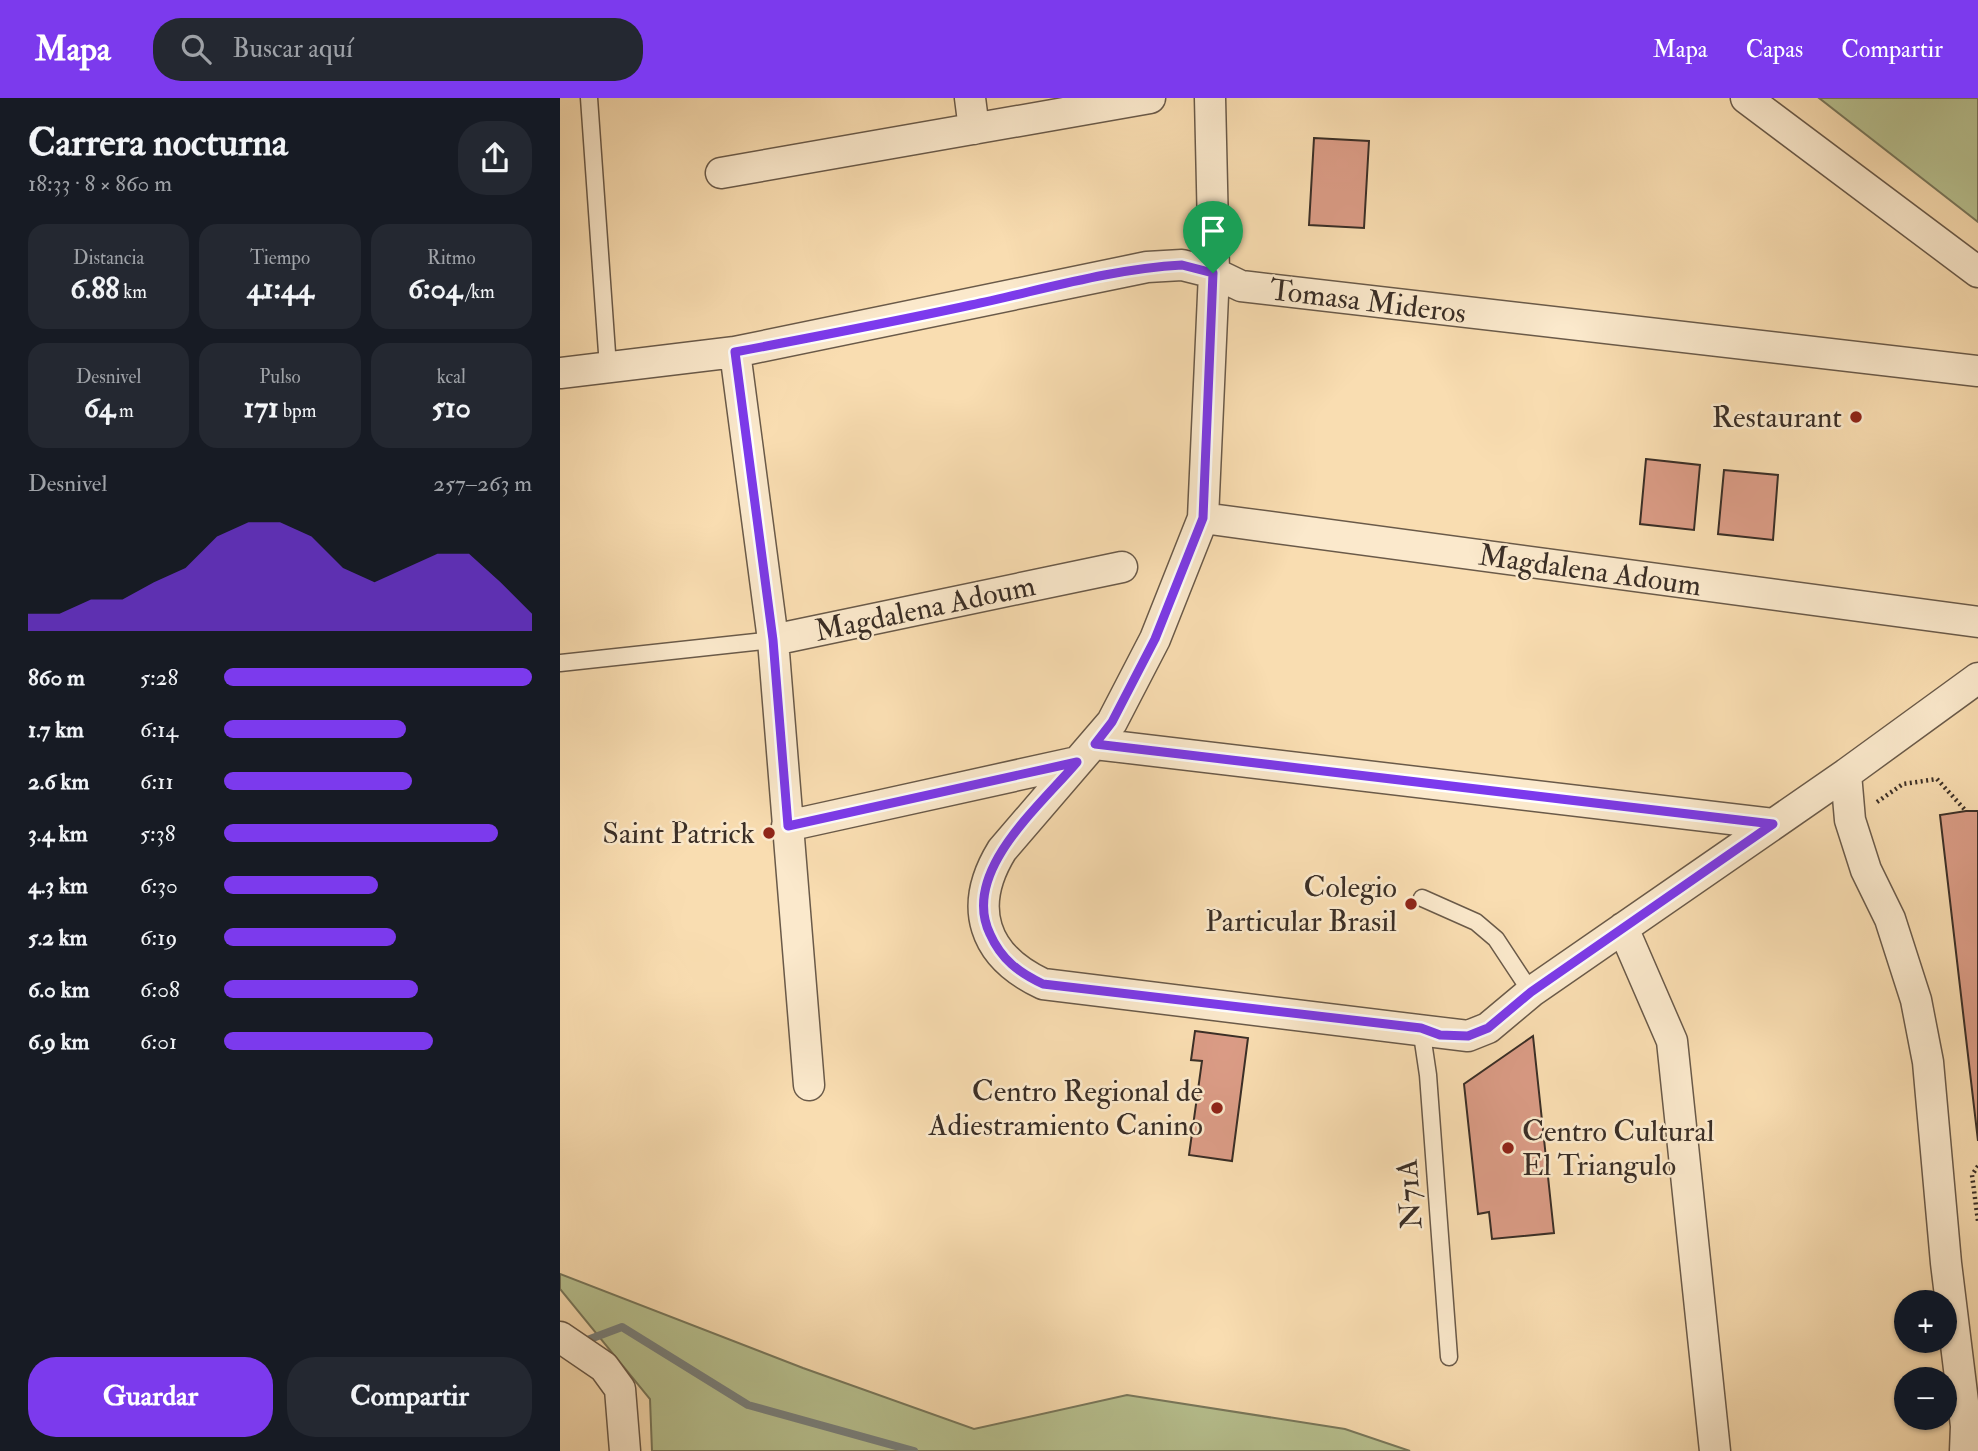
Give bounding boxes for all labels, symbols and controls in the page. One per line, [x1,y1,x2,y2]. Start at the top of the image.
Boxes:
search box [153,18,643,81]
text: Mapa [35,29,111,70]
icon: search [177,30,215,68]
text: Buscar aquí [233,33,353,65]
text: Mapa [1653,34,1708,65]
text: Capas [1746,34,1803,65]
text: Compartir [1841,34,1943,65]
text: Carrera nocturna [28,119,288,167]
button: share [458,121,532,195]
text: 18:33 · 8 × 860 m [28,169,172,198]
pin [1183,201,1243,273]
icon: arrive [1194,212,1232,250]
text: Distancia [73,246,144,270]
text: Tiempo [250,246,310,270]
text: Ritmo [427,246,476,270]
text: 6.88 [70,270,119,307]
text: 41:44 [247,270,313,307]
text: 6:04 [408,270,462,307]
street label: Tomasa Mideros [1268,271,1468,332]
text: km [119,280,147,304]
text: /km [462,280,495,304]
text: Desnivel [76,365,141,389]
text: Pulso [259,365,301,389]
text: kcal [437,365,466,389]
text: 64 [84,389,115,426]
text: 171 [244,389,279,426]
text: 510 [432,389,471,426]
text: m [115,399,134,423]
text: bpm [279,399,316,423]
place label: Restaurant [1712,399,1842,436]
marker: Restaurant [1848,409,1864,425]
text: Desnivel [28,469,107,498]
text: 257–263 m [433,469,532,498]
street label: Magdalena Adoum [1476,537,1704,604]
street label: Magdalena Adoum [812,567,1039,650]
text: 860 m [28,663,85,692]
text: 5:28 [140,663,178,692]
text: 1.7 km [28,715,84,744]
text: 6:14 [140,715,178,744]
text: 2.6 km [28,767,89,796]
text: 6:11 [140,767,174,796]
place label: Saint Patrick [602,815,755,852]
text: 3.4 km [28,819,88,848]
text: 5:38 [140,819,175,848]
marker: Saint Patrick [761,825,777,841]
place label: Colegio Particular Brasil [1205,869,1397,940]
text: 4.3 km [28,871,88,900]
text: 6:30 [140,871,178,900]
marker: Colegio Particular Brasil [1403,896,1419,912]
text: 5.2 km [28,923,87,952]
text: 6:19 [140,923,177,952]
text: 6.0 km [28,975,89,1004]
text: 6:08 [140,975,180,1004]
text: 6.9 km [28,1027,89,1056]
text: 6:01 [140,1027,177,1056]
place label: Centro Regional de Adiestramiento Canino [927,1073,1203,1144]
marker: Centro Regional de Adiestramiento Canino [1209,1100,1225,1116]
place label: Centro Cultural El Triangulo [1522,1113,1715,1184]
marker: Centro Cultural El Triangulo [1500,1140,1516,1156]
street label: N71A [1389,1158,1430,1230]
map controls [1894,1290,1957,1430]
button: + [1894,1290,1957,1353]
button: Guardar [28,1357,273,1437]
button: Compartir [287,1357,532,1437]
button: − [1894,1367,1957,1430]

